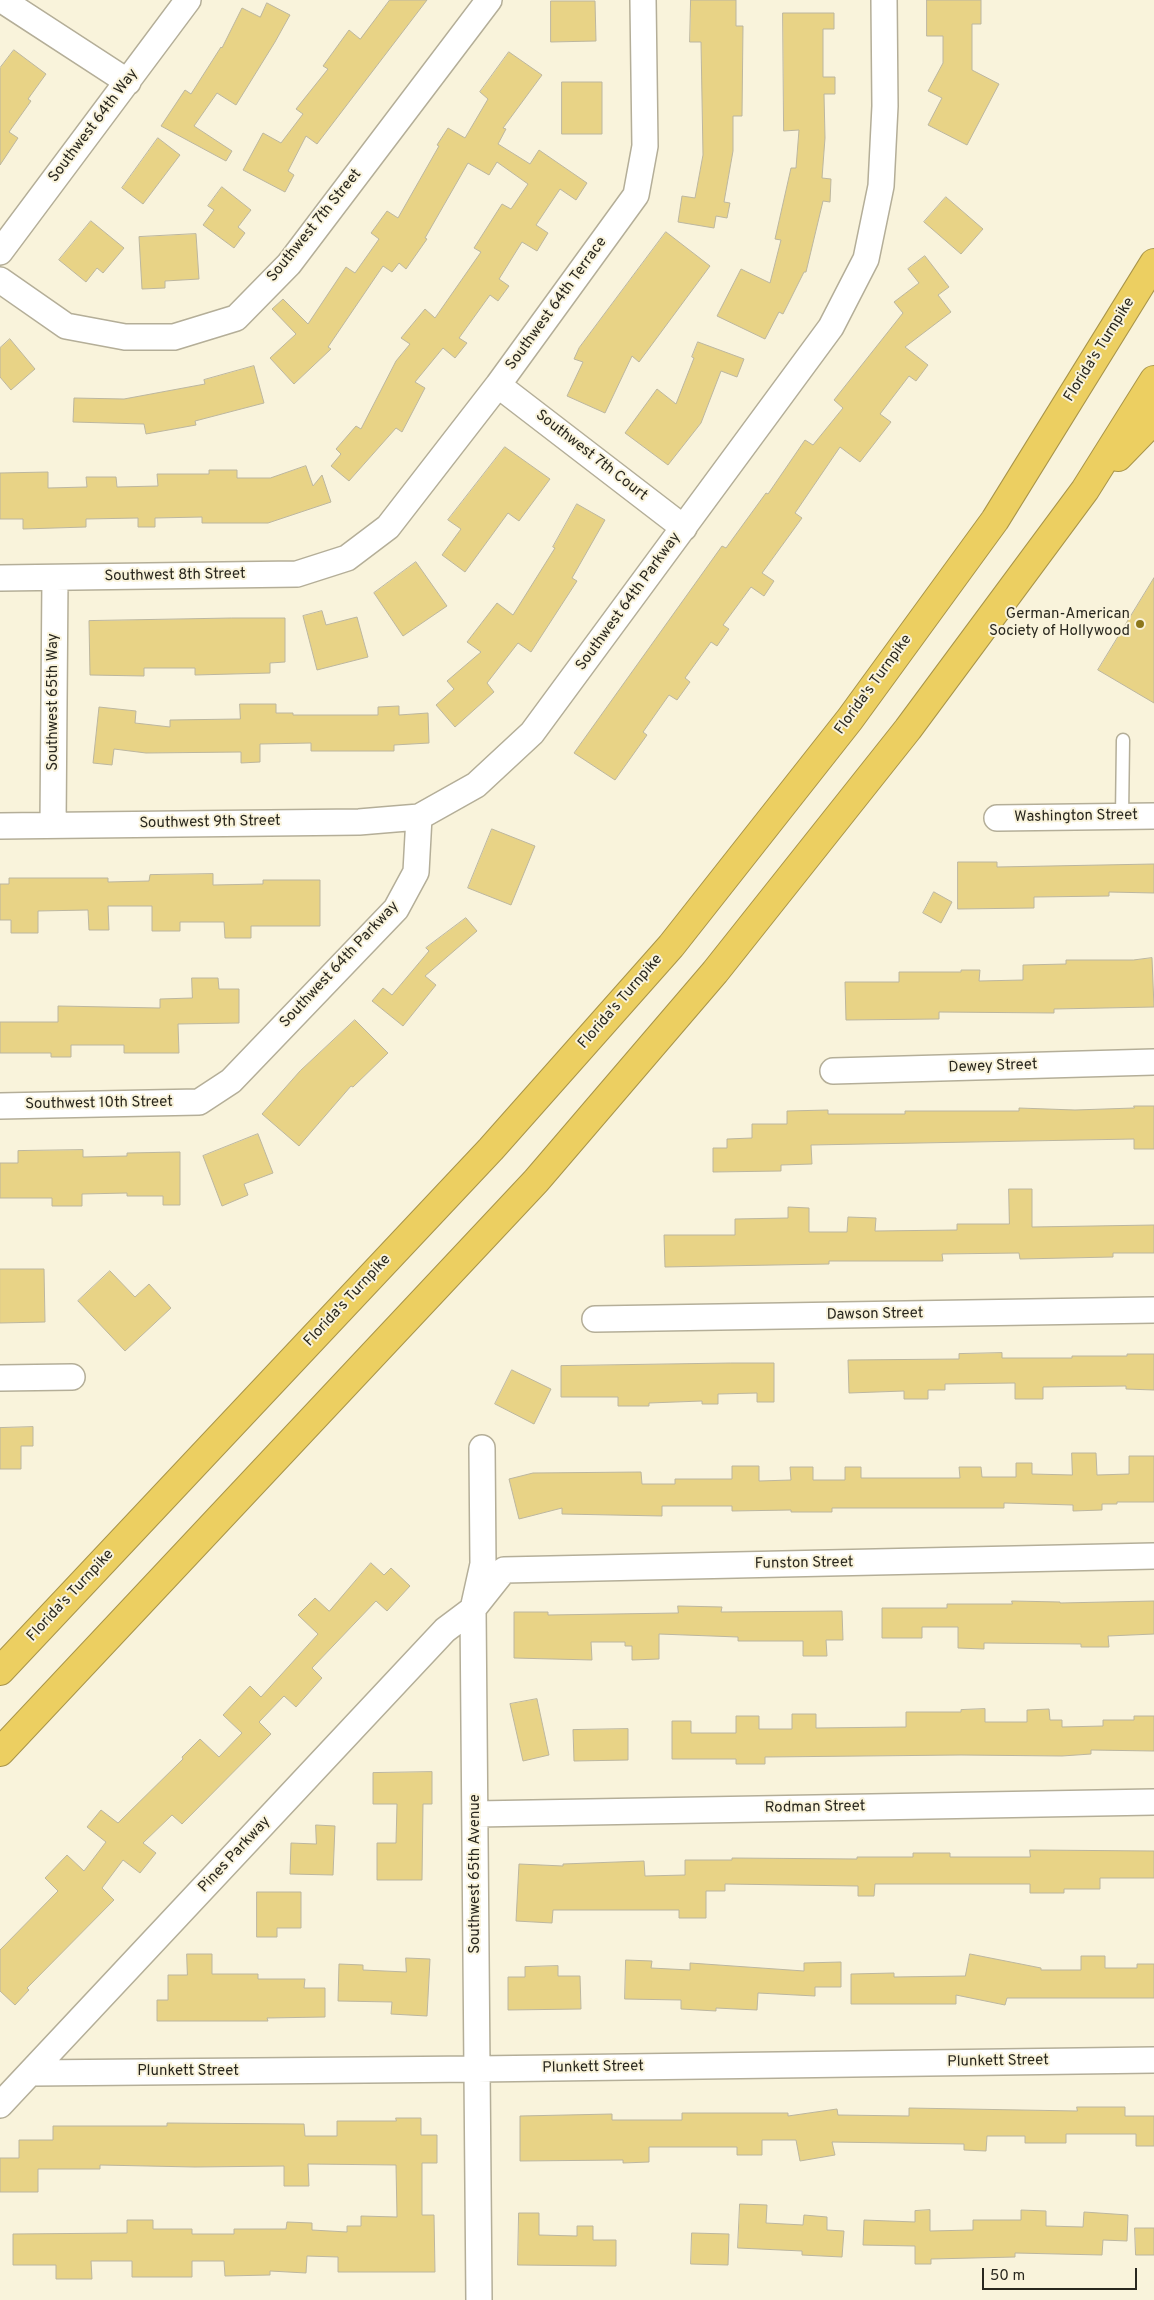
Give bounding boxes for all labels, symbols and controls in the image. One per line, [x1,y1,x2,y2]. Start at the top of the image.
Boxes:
street label: Southwest 64th Way [45,66,143,186]
street label: Southwest 7th Street [264,166,366,286]
street label: Southwest 64th Terrace [503,234,611,374]
street label: Florida's Turnpike [1061,295,1139,405]
street label: Southwest 7th Court [532,407,650,505]
street label: Southwest 64th Parkway [573,529,685,675]
street label: Southwest 8th Street [104,566,246,586]
place label: German-American Society of Hollywood [989,606,1130,641]
marker: German-American Society of Hollywood [1134,618,1146,630]
street label: Florida's Turnpike [832,631,916,739]
street label: Southwest 65th Way [45,633,63,771]
street label: Washington Street [1014,807,1138,827]
street label: Southwest 9th Street [139,813,281,833]
street label: Southwest 64th Parkway [277,898,403,1032]
street label: Florida's Turnpike [575,951,667,1053]
street label: Dewey Street [948,1056,1038,1078]
street label: Southwest 10th Street [25,1094,173,1114]
street label: Florida's Turnpike [301,1251,395,1351]
street label: Dawson Street [826,1305,924,1325]
street label: Florida's Turnpike [24,1546,118,1646]
street label: Funston Street [754,1554,854,1574]
street label: Southwest 65th Avenue [467,1794,485,1954]
street label: Rodman Street [764,1798,866,1818]
street label: Pines Parkway [195,1813,275,1897]
street label: Plunkett Street [947,2052,1049,2072]
street label: Plunkett Street [542,2058,644,2078]
street label: Plunkett Street [137,2063,239,2081]
scale bar [984,2258,1139,2290]
text: 50 m [990,2267,1025,2286]

